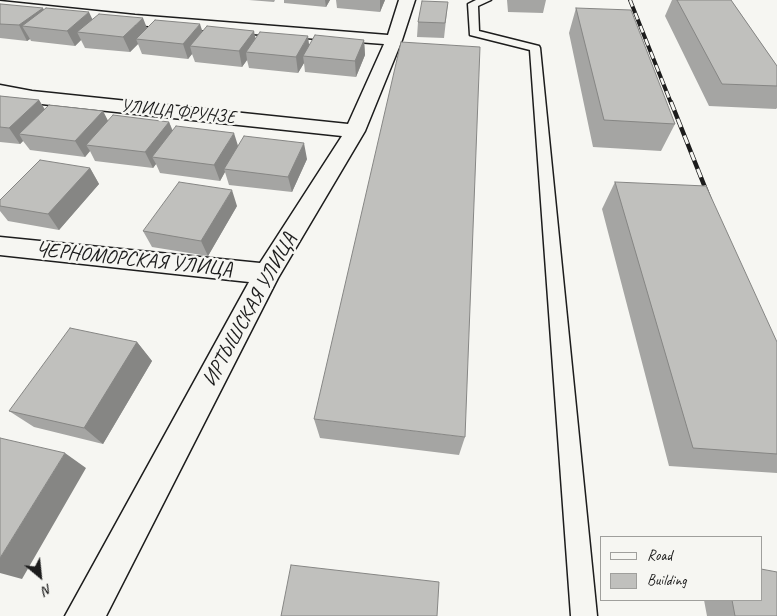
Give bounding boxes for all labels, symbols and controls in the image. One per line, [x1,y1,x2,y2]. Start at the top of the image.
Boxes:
street label: УЛИЦА ФРУНЗЕ [120,95,236,129]
street label: ИРТЫШСКАЯ УЛИЦА [198,229,302,391]
street label: ЧЕРНОМОРСКАЯ УЛИЦА [35,237,233,283]
legend [600,536,762,601]
text: Road [647,546,672,565]
north arrow [15,551,65,601]
text: Building [647,571,686,590]
text: N [39,580,55,599]

